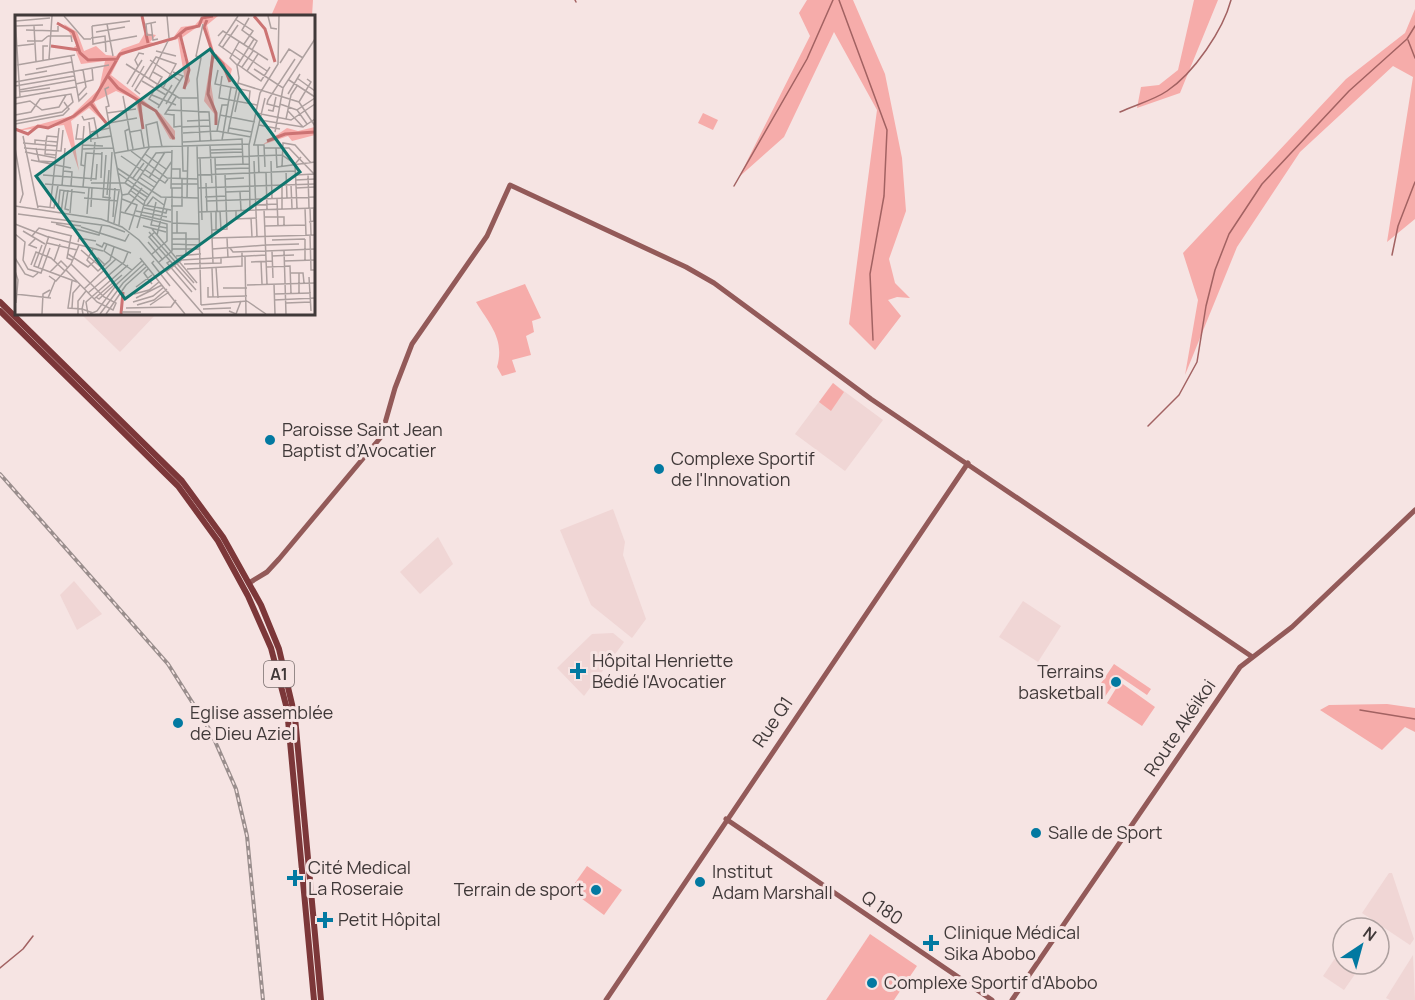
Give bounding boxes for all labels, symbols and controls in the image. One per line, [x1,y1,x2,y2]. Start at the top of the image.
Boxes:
inset map [15,15,315,315]
place label: Paroisse Saint Jean Baptist d’Avocatier [282,417,443,462]
marker: Paroisse Saint Jean Baptist d’Avocatier [263,433,277,447]
place label: Complexe Sportif de l'Innovation [671,446,815,491]
marker: Complexe Sportif de l'Innovation [652,462,666,476]
place label: Hôpital Henriette Bédié l'Avocatier [592,648,733,693]
place label: Terrains basketball [1018,659,1104,704]
road number: A1 [264,661,294,687]
marker: Hôpital Henriette Bédié l'Avocatier [569,662,587,680]
street label: Route Akéikoi [1138,674,1220,781]
marker: Terrains basketball [1109,675,1123,689]
street label: Rue Q1 [747,691,798,751]
place label: Eglise assemblée de Dieu Aziel [190,700,333,745]
marker: Eglise assemblée de Dieu Aziel [171,716,185,730]
place label: Salle de Sport [1048,820,1163,844]
marker: Salle de Sport [1029,826,1043,840]
place label: Cité Medical La Roseraie [308,855,411,900]
place label: Institut Adam Marshall [712,859,833,904]
marker: Cité Medical La Roseraie [286,869,304,887]
marker: Institut Adam Marshall [693,875,707,889]
place label: Terrain de sport [454,877,584,901]
marker: Terrain de sport [589,883,603,897]
street label: Q 180 [857,885,908,930]
place label: Petit Hôpital [338,907,441,931]
marker: Petit Hôpital [316,911,334,929]
north arrow [1331,916,1391,976]
place label: Clinique Médical Sika Abobo [944,920,1080,965]
text: N [1359,922,1381,946]
marker: Clinique Médical Sika Abobo [922,934,940,952]
place label: Complexe Sportif d'Abobo [884,970,1098,994]
marker: Complexe Sportif d'Abobo [865,976,879,990]

